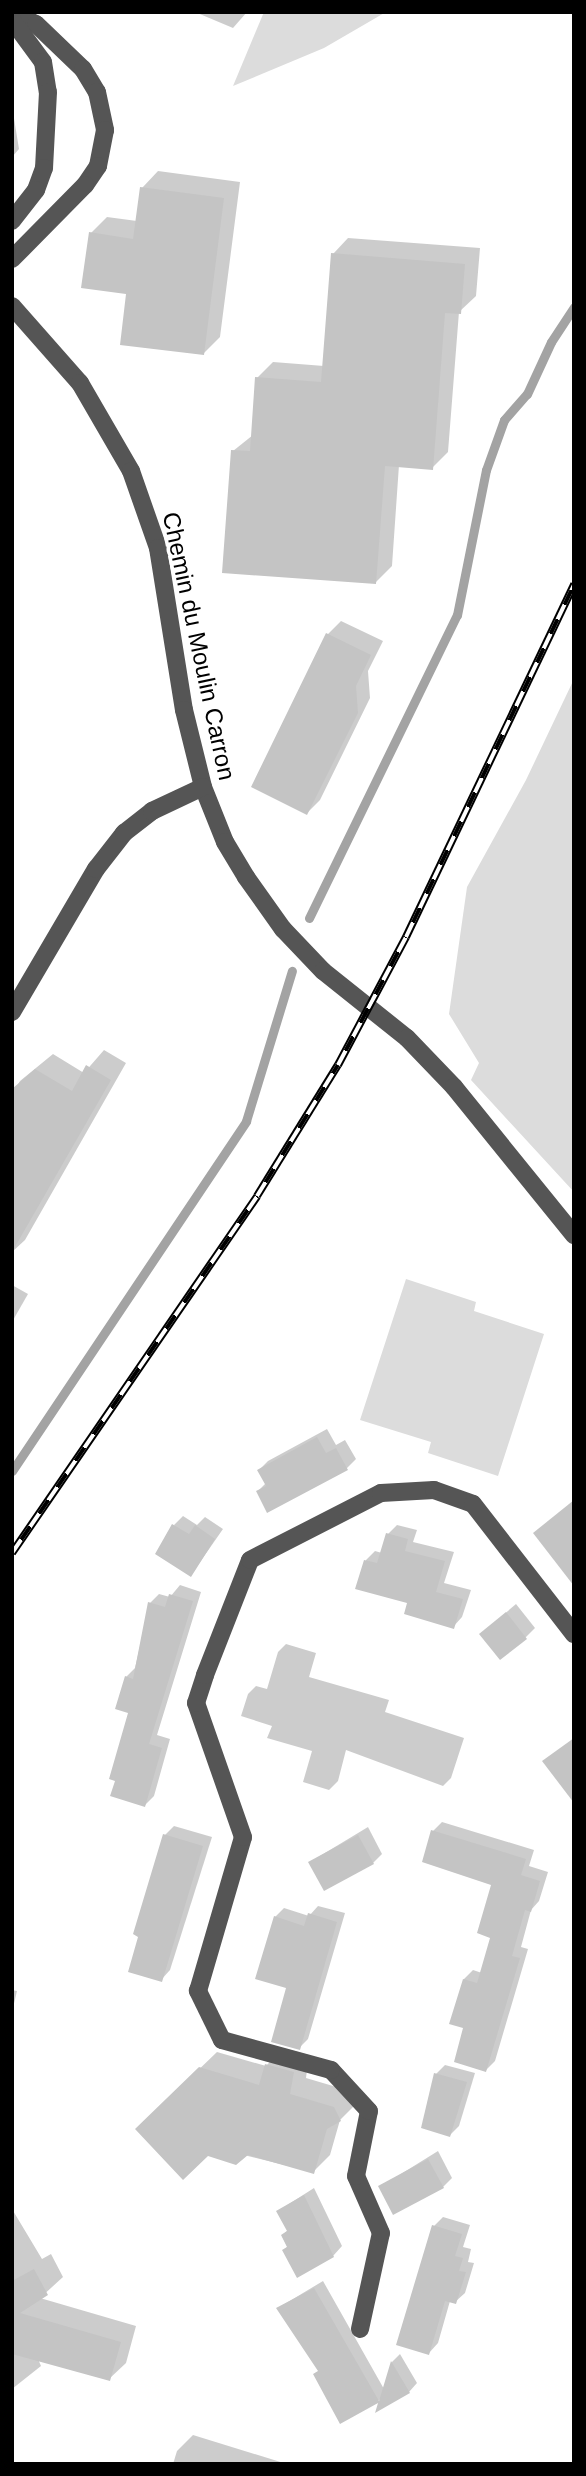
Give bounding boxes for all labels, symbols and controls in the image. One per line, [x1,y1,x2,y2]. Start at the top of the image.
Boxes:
street label: Chemin du Moulin Carron [156,509,242,783]

